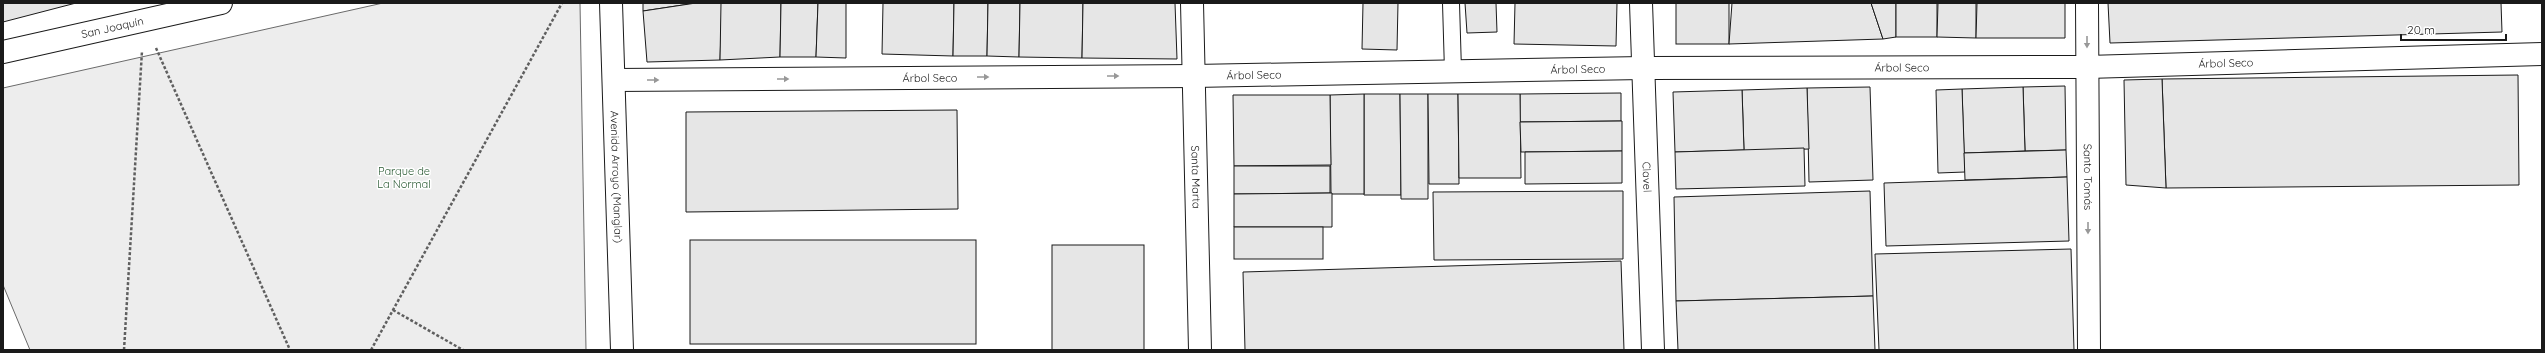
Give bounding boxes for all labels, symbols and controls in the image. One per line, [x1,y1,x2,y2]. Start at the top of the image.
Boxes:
street label: San Joaquín [80,14,145,41]
scale bar [2401,16,2506,42]
text: 20 m [2407,22,2435,37]
one-way arrow [2084,36,2090,49]
street label: Árbol Seco [2198,55,2254,71]
street label: Árbol Seco [1874,60,1930,74]
street label: Árbol Seco [1550,62,1606,77]
street label: Árbol Seco [1226,67,1282,82]
street label: Árbol Seco [902,71,958,85]
one-way arrow [1107,73,1119,80]
one-way arrow [977,74,990,80]
one-way arrow [777,76,790,82]
one-way arrow [647,77,660,83]
street label: Avenida Arroyo (Manglar) [607,110,626,243]
street label: Santo Tomás [2081,144,2095,210]
street label: Santa Marta [1188,145,1204,209]
street label: Clavel [1639,161,1655,193]
park label: Parque de La Normal [377,164,431,191]
one-way arrow [2085,222,2091,235]

